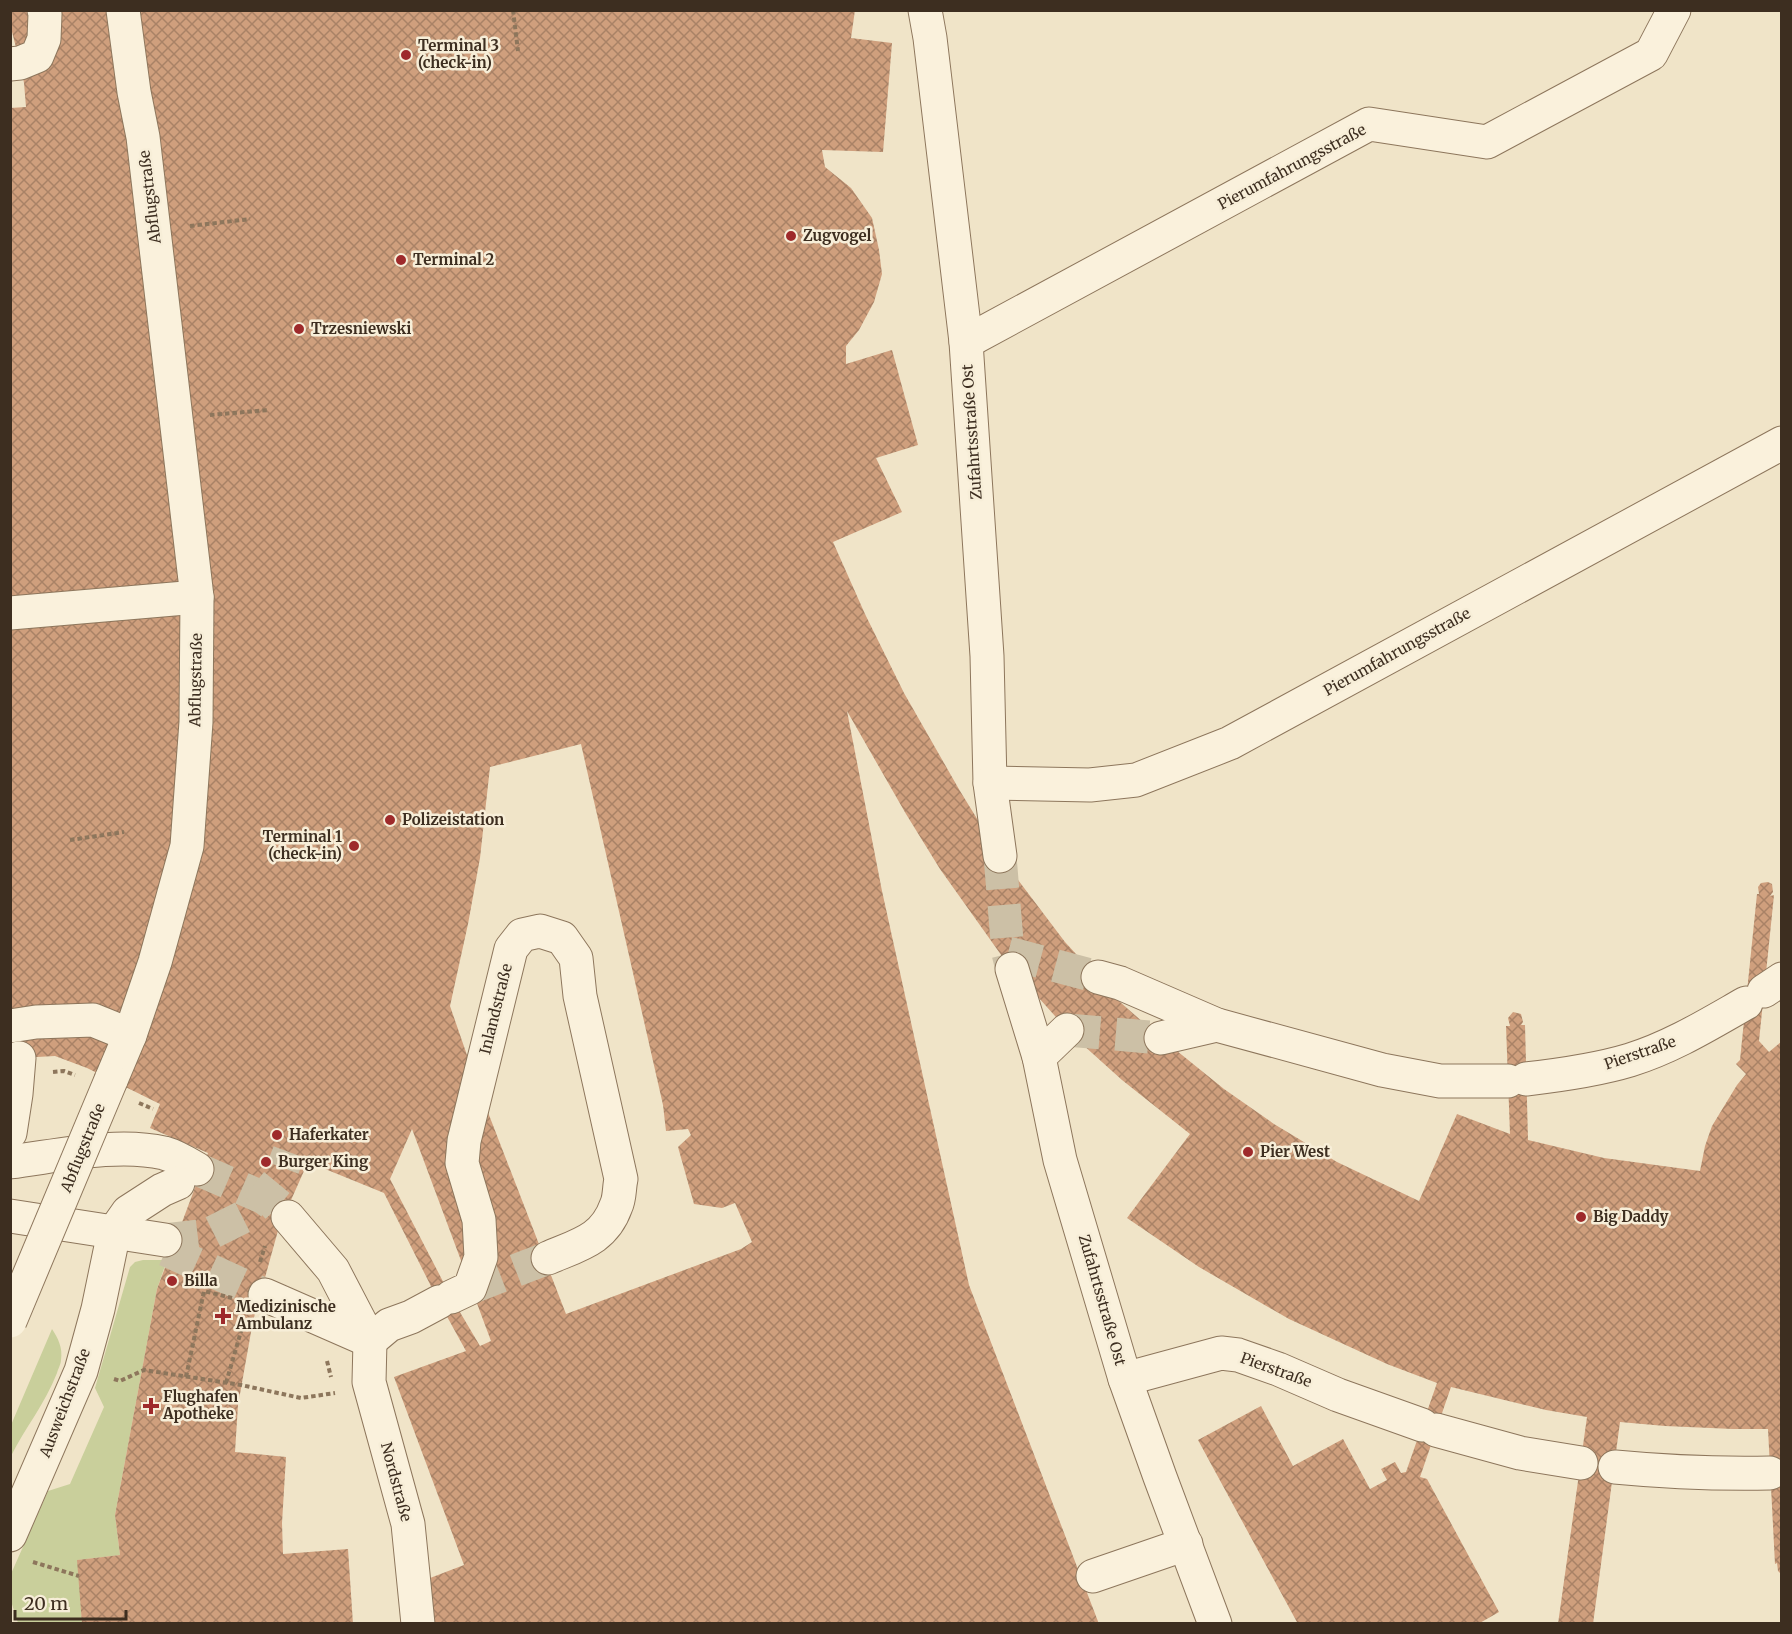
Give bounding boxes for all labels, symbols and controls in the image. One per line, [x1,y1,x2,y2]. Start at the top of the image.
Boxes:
place label: Terminal 3 (check-in) [418,36,499,72]
marker: Terminal 3 (check-in) [399,48,413,62]
street label: Pierumfahrungsstraße [1215,119,1369,214]
street label: Abflugstraße [134,149,165,246]
place label: Zugvogel [803,226,872,245]
marker: Zugvogel [784,229,798,243]
place label: Terminal 2 [413,250,495,269]
marker: Terminal 2 [394,253,408,267]
place label: Trzesniewski [311,319,411,338]
marker: Trzesniewski [292,322,306,336]
street label: Zufahrtsstraße Ost [957,364,986,500]
street label: Pierumfahrungsstraße [1320,603,1474,700]
street label: Abflugstraße [185,633,206,728]
place label: Polizeistation [402,810,504,829]
marker: Polizeistation [383,813,397,827]
place label: Terminal 1 (check-in) [263,827,342,863]
marker: Terminal 1 (check-in) [347,839,361,853]
street label: Inlandstraße [475,961,516,1056]
street label: Pierstraße [1602,1031,1678,1074]
street label: Abflugstraße [56,1101,109,1196]
place label: Haferkater [289,1125,369,1144]
marker: Haferkater [270,1128,284,1142]
place label: Pier West [1260,1142,1330,1161]
marker: Pier West [1241,1145,1255,1159]
place label: Burger King [278,1152,369,1171]
marker: Burger King [259,1155,273,1169]
place label: Big Daddy [1593,1207,1669,1226]
marker: Big Daddy [1574,1210,1588,1224]
street label: Zufahrtsstraße Ost [1075,1232,1130,1368]
place label: Billa [184,1271,218,1290]
marker: Billa [165,1274,179,1288]
place label: Medizinische Ambulanz [235,1297,336,1333]
marker: Medizinische Ambulanz [214,1307,232,1325]
street label: Ausweichstraße [35,1346,94,1461]
street label: Pierstraße [1238,1348,1315,1391]
place label: Flughafen Apotheke [162,1387,238,1423]
marker: Flughafen Apotheke [144,1399,158,1413]
street label: Nordstraße [377,1440,416,1524]
scale bar [15,1583,126,1621]
text: 20 m [24,1592,68,1615]

